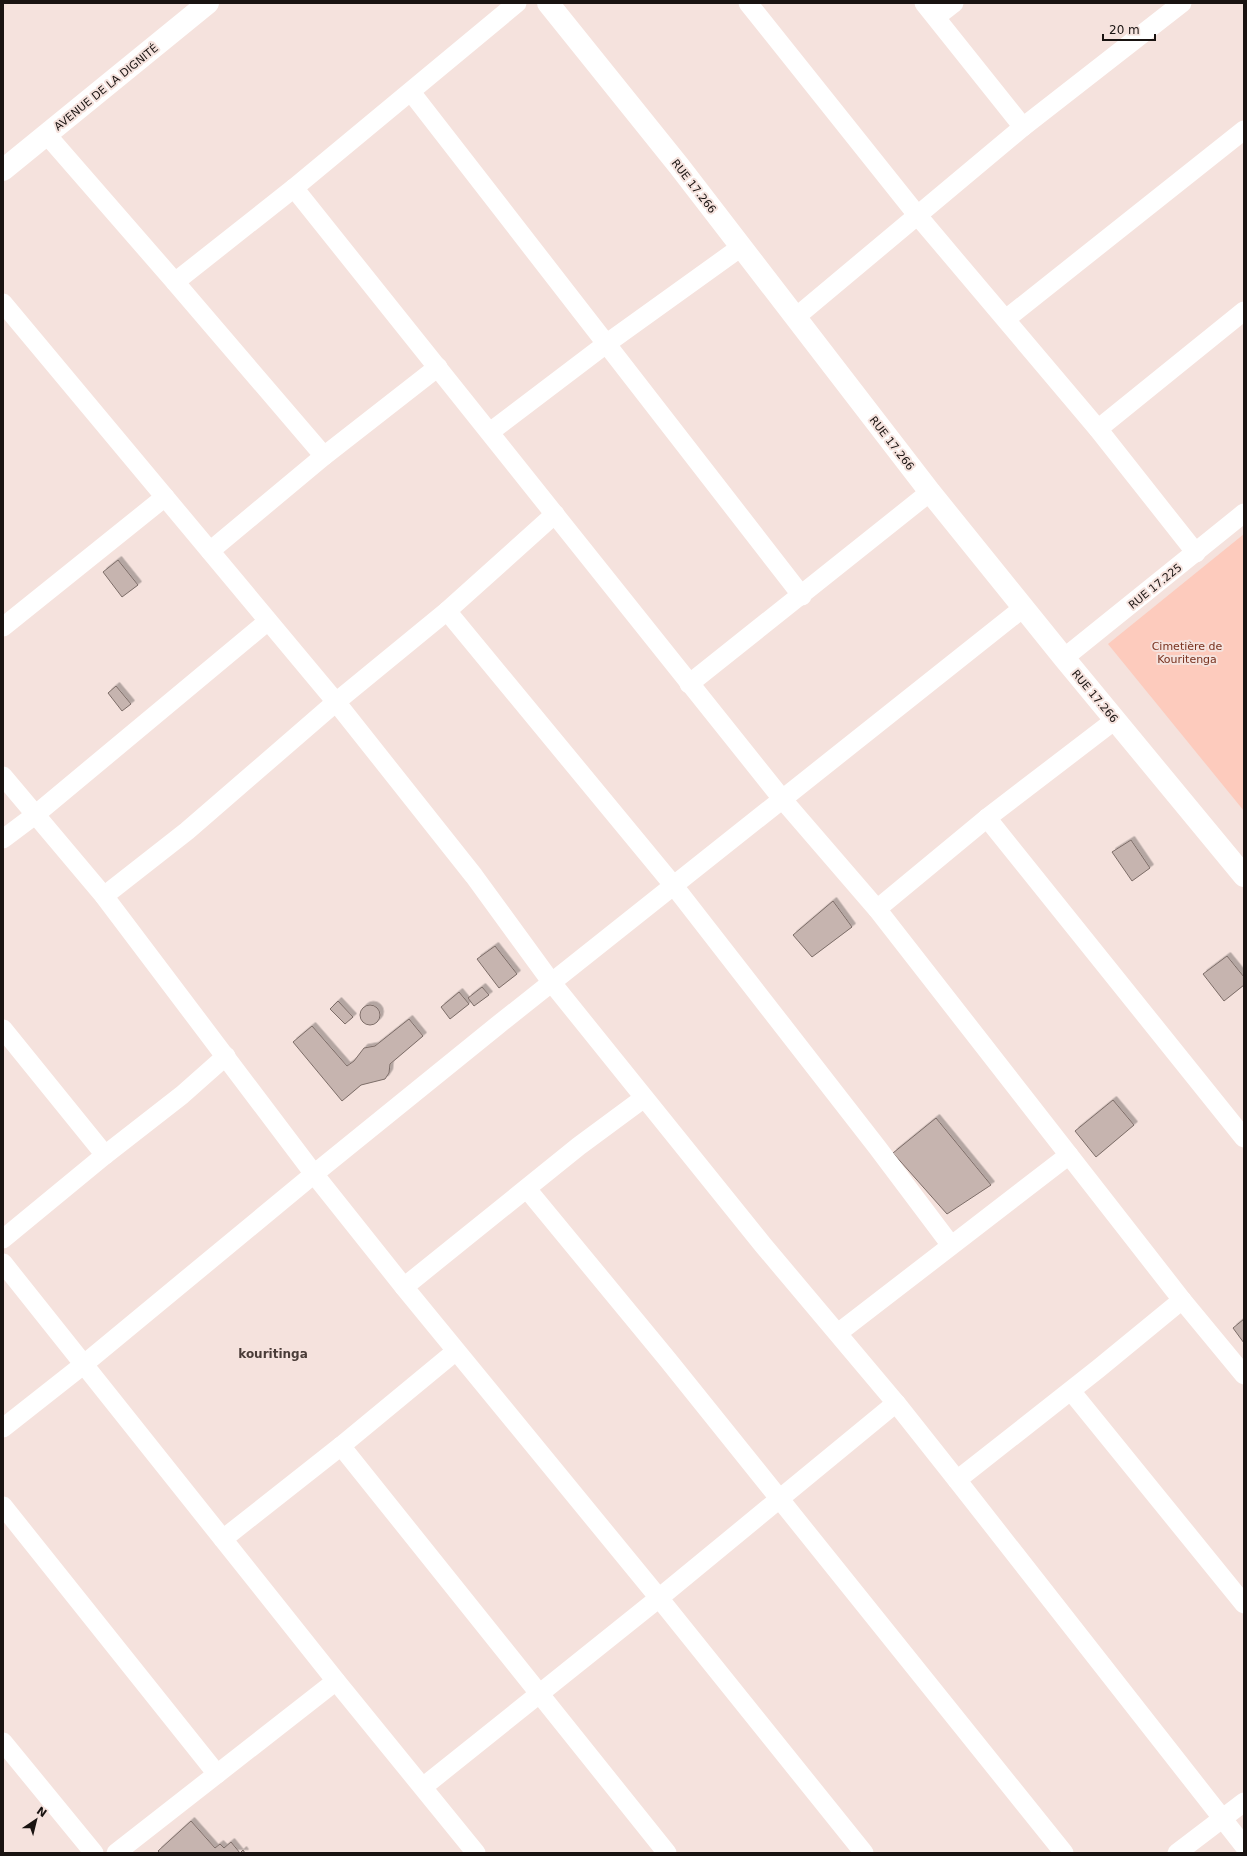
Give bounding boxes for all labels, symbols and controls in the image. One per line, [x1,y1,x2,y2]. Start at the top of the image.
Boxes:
scale bar [1103,16,1155,42]
text: 20 m [1109,23,1140,37]
street label: AVENUE DE LA DIGNITÉ [52,41,161,133]
street label: RUE 17.266 [669,157,719,216]
street label: RUE 17.266 [867,414,917,473]
street label: RUE 17.225 [1126,561,1185,612]
park label: Cimetière de Kouritenga [1152,640,1223,666]
street label: RUE 17.266 [1069,667,1120,725]
district label: kouritinga [238,1347,308,1361]
north arrow [16,1800,56,1840]
text: N [34,1804,49,1820]

